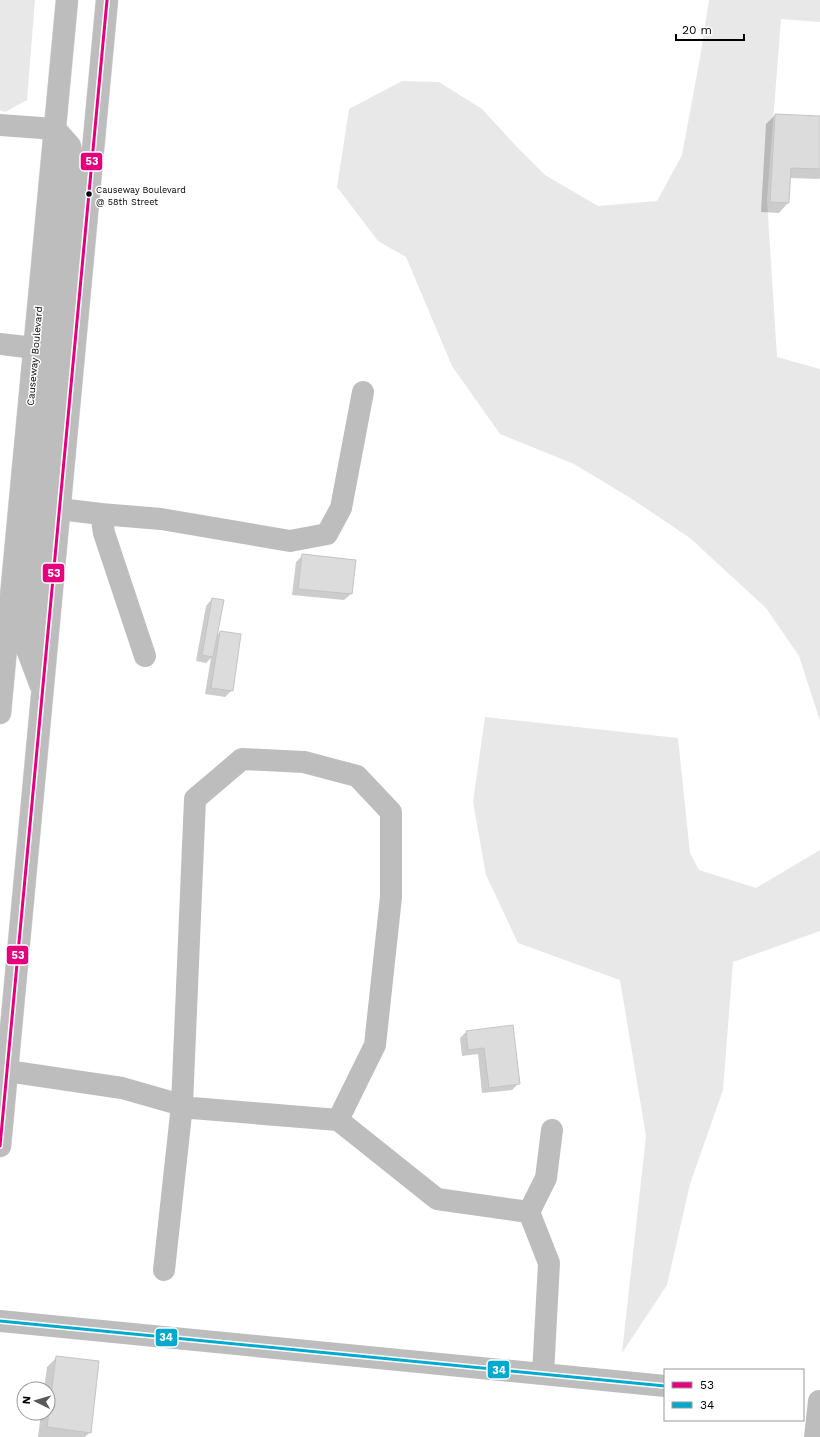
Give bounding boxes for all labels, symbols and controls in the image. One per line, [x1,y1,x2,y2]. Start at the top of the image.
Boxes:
scale bar [676,16,744,42]
text: 20 m [682,23,712,37]
line badge: 53 [80,152,103,171]
text: 53 [86,155,99,168]
place label: Causeway Boulevard @ 58th Street [96,185,186,207]
marker: Causeway Boulevard @ 58th Street [84,189,94,199]
street label: Causeway Boulevard [25,306,44,406]
line badge: 53 [42,563,65,583]
text: 53 [48,567,61,580]
line badge: 53 [6,945,29,965]
text: 53 [12,949,25,962]
line badge: 34 [155,1328,178,1347]
text: 34 [159,1331,173,1344]
line badge: 34 [487,1360,510,1379]
text: 34 [492,1364,506,1377]
legend [664,1369,804,1421]
text: 53 [700,1378,714,1392]
north arrow [16,1381,56,1421]
text: N [20,1396,33,1405]
text: 34 [700,1398,714,1412]

